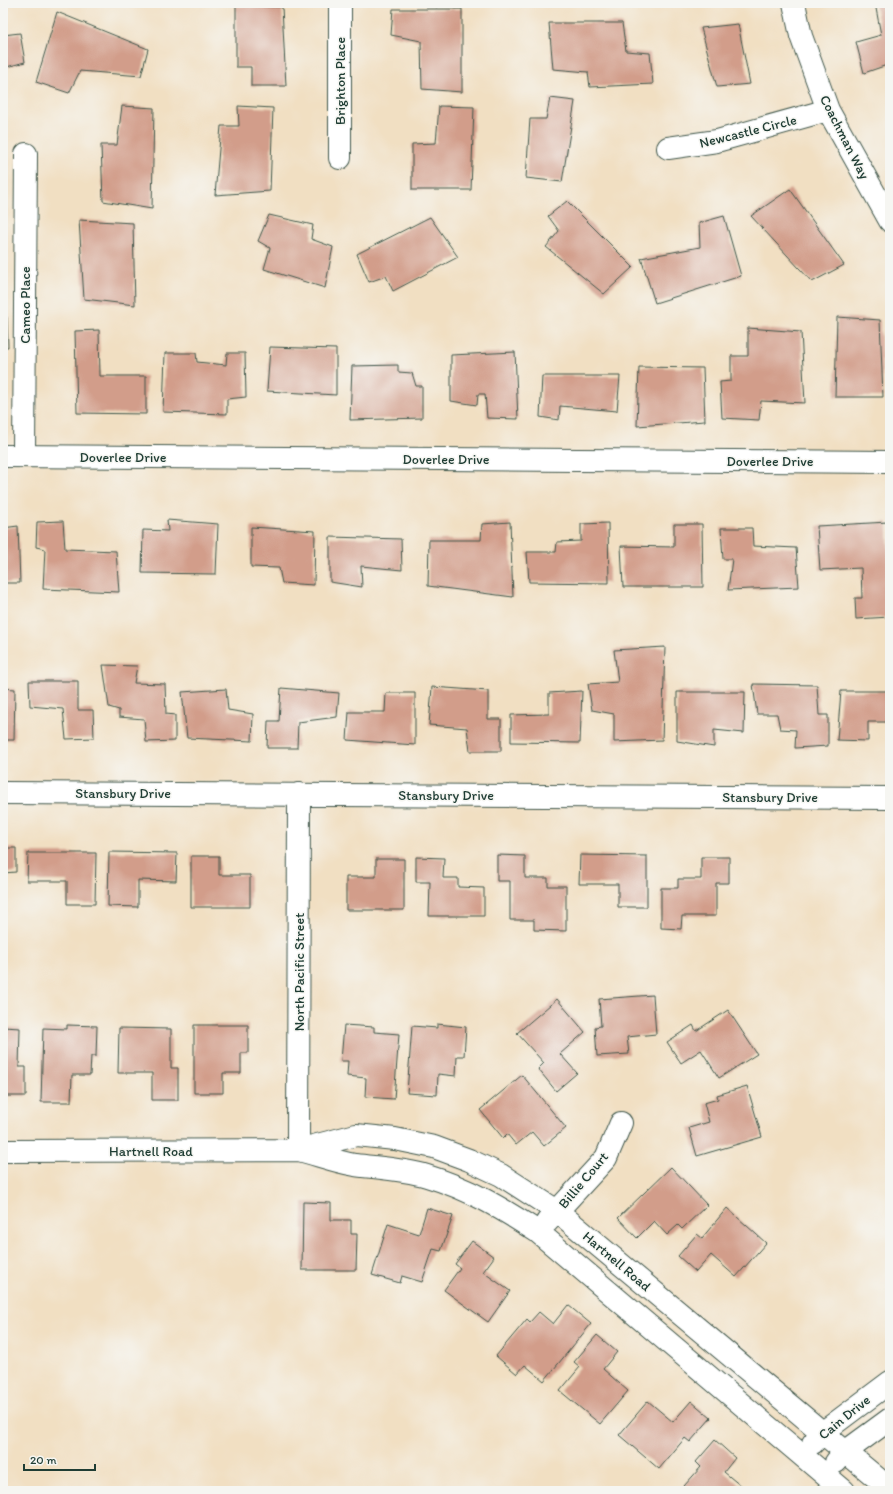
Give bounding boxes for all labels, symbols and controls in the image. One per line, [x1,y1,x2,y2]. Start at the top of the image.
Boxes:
street label: Brighton Place [332,37,349,125]
street label: Coachman Way [816,92,873,183]
street label: Newcastle Circle [698,111,799,152]
street label: Cameo Place [17,266,34,344]
street label: Doverlee Drive [79,449,167,466]
street label: Doverlee Drive [402,451,490,468]
street label: Doverlee Drive [726,453,814,470]
street label: Stansbury Drive [75,785,171,802]
street label: Stansbury Drive [398,787,494,804]
street label: Stansbury Drive [722,789,818,806]
street label: North Pacific Street [291,913,308,1031]
street label: Hartnell Road [109,1143,193,1160]
street label: Billie Court [555,1149,612,1212]
street label: Hartnell Road [579,1228,655,1295]
street label: Cain Drive [815,1391,874,1443]
scale bar [24,1446,95,1472]
text: 20 m [30,1453,57,1467]

